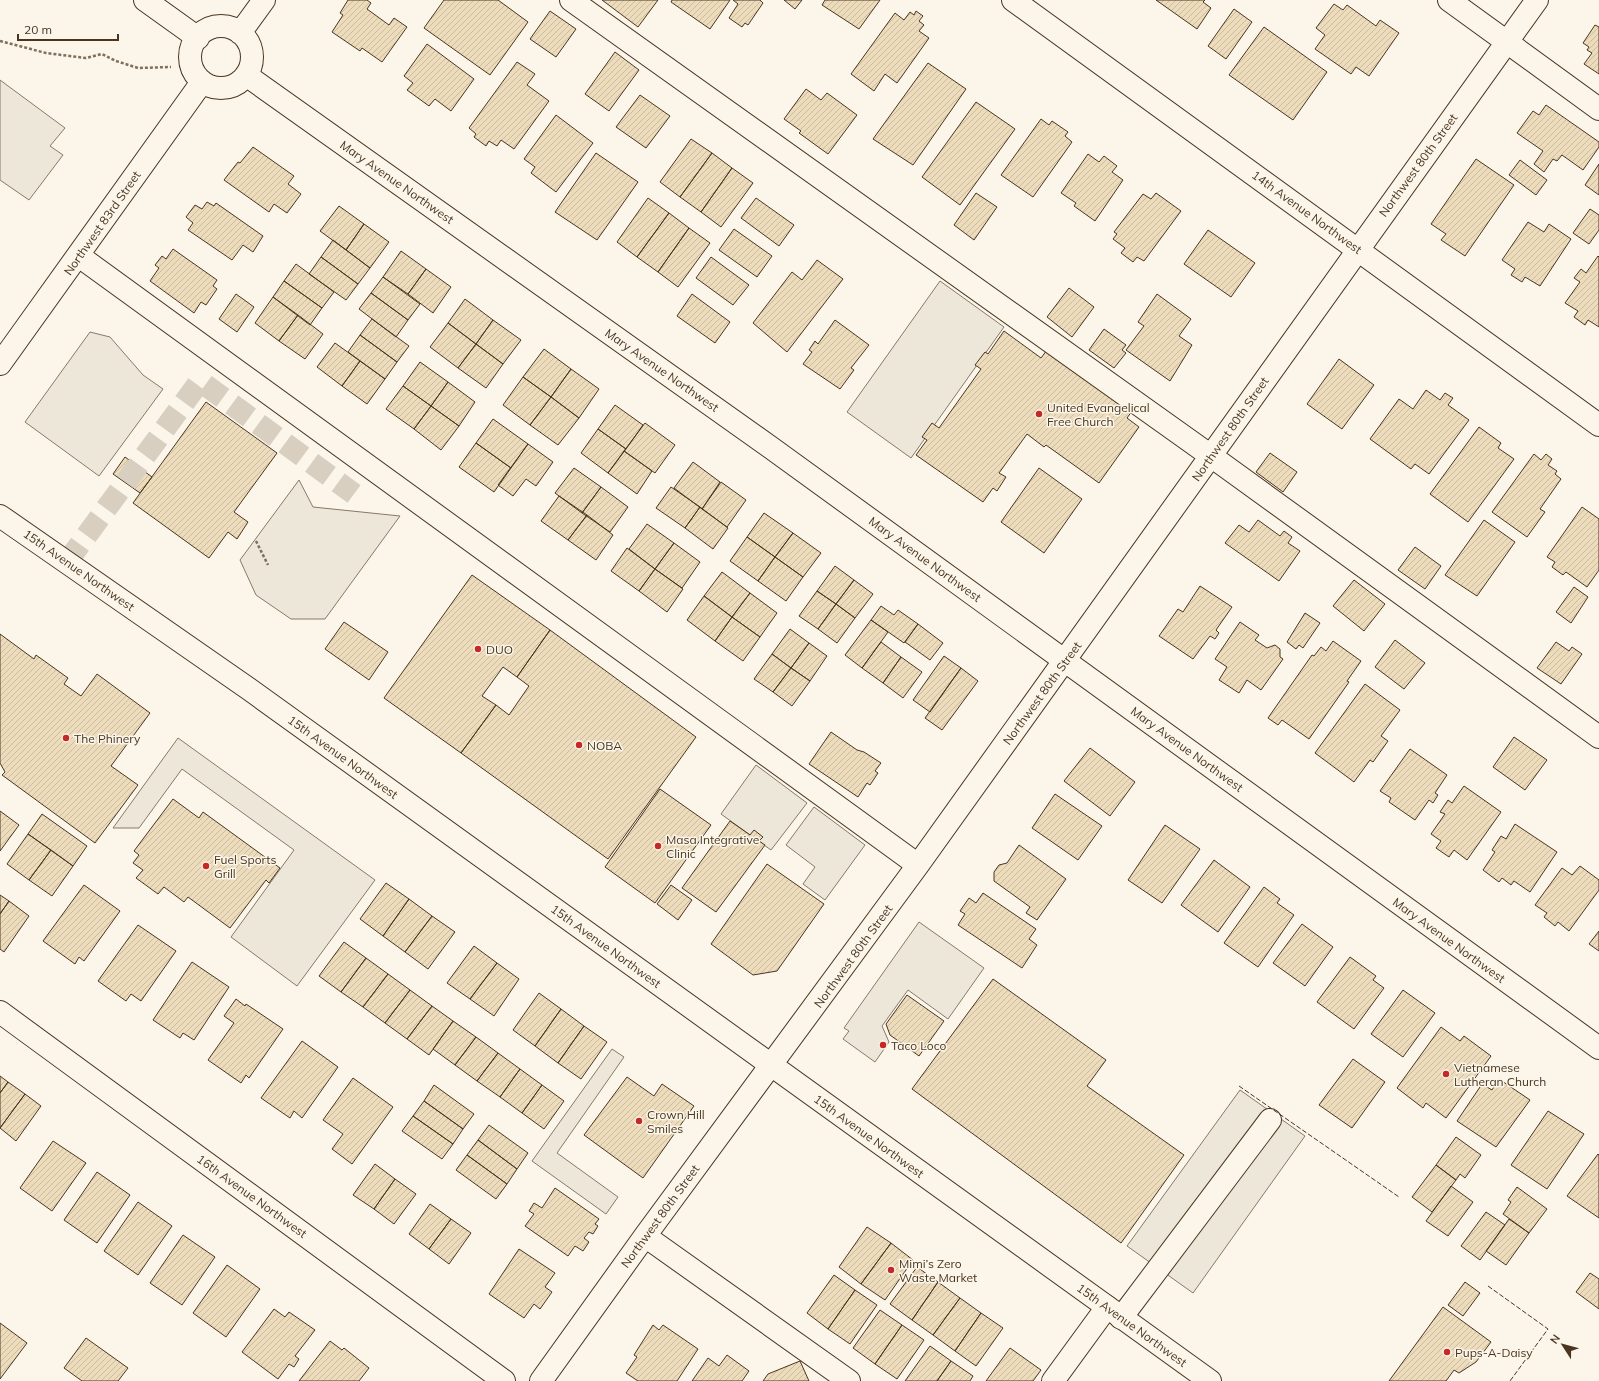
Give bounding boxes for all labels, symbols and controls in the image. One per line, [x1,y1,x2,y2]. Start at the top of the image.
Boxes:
scale bar [18,16,118,42]
text: 20 m [24,22,52,37]
street label: Northwest 80th Street [1376,111,1460,219]
street label: Mary Avenue Northwest [337,137,457,227]
street label: 14th Avenue Northwest [1249,167,1365,257]
street label: Northwest 83rd Street [60,168,144,278]
street label: Mary Avenue Northwest [602,325,722,415]
street label: Northwest 80th Street [1188,374,1272,484]
place label: United Evangelical Free Church [1047,400,1150,429]
marker: United Evangelical Free Church [1034,409,1044,419]
street label: Mary Avenue Northwest [866,513,984,605]
street label: 15th Avenue Northwest [20,526,138,614]
street label: Northwest 80th Street [1000,639,1084,747]
place label: DUO [486,642,513,657]
marker: DUO [473,644,483,654]
street label: Mary Avenue Northwest [1128,703,1246,795]
street label: 15th Avenue Northwest [285,712,401,802]
place label: The Phinery [74,731,141,746]
marker: The Phinery [61,733,71,743]
place label: NOBA [587,738,622,753]
marker: NOBA [574,740,584,750]
place label: Masa Integrative Clinic [666,832,759,861]
marker: Masa Integrative Clinic [653,841,663,851]
place label: Fuel Sports Grill [214,852,276,881]
marker: Fuel Sports Grill [201,861,211,871]
street label: Mary Avenue Northwest [1390,894,1508,986]
street label: 15th Avenue Northwest [548,901,664,991]
street label: Northwest 80th Street [811,902,895,1010]
place label: Taco Loco [891,1038,946,1053]
marker: Taco Loco [878,1040,888,1050]
place label: Vietnamese Lutheran Church [1454,1060,1546,1089]
marker: Vietnamese Lutheran Church [1441,1069,1451,1079]
street label: 15th Avenue Northwest [811,1091,927,1181]
place label: Crown Hill Smiles [647,1107,705,1136]
marker: Crown Hill Smiles [634,1116,644,1126]
street label: 16th Avenue Northwest [194,1151,310,1241]
street label: Northwest 80th Street [618,1162,702,1270]
place label: Mimi’s Zero Waste Market [899,1256,977,1285]
marker: Mimi’s Zero Waste Market [886,1265,896,1275]
street label: 15th Avenue Northwest [1074,1280,1190,1370]
north arrow [1543,1325,1583,1365]
text: N [1547,1332,1563,1347]
place label: Pups-A-Daisy [1455,1345,1533,1360]
marker: Pups-A-Daisy [1442,1347,1452,1357]

